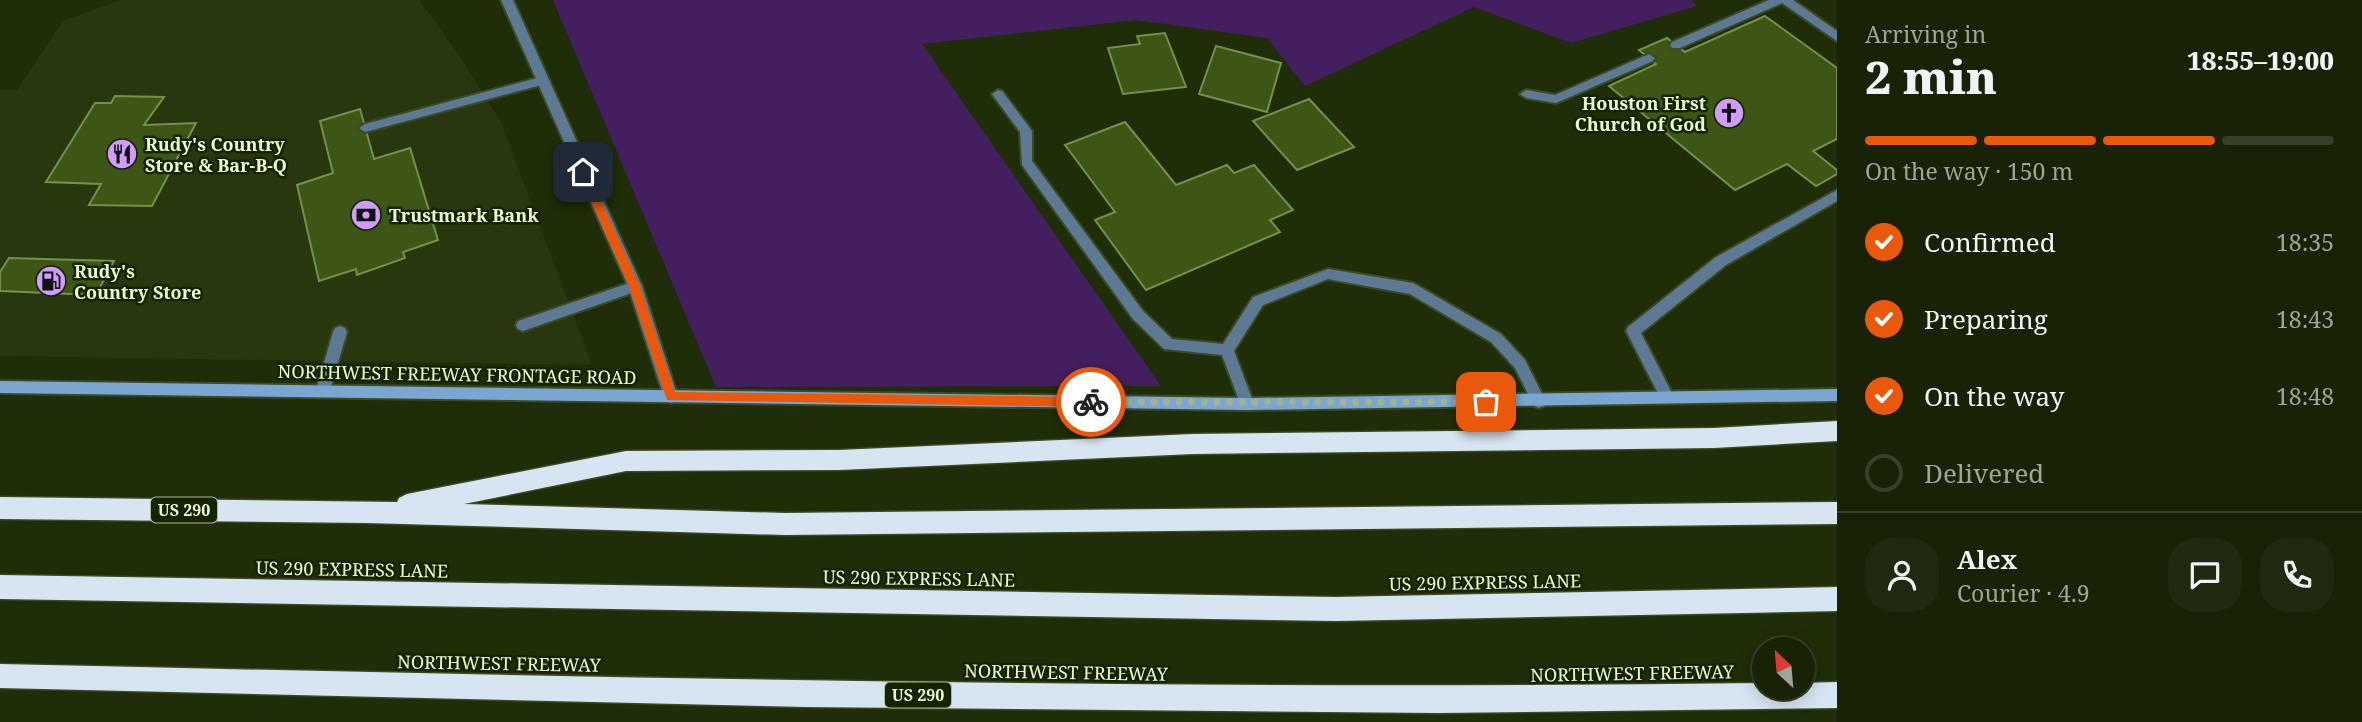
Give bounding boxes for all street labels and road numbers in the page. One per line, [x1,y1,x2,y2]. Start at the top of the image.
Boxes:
street label: NORTHWEST FREEWAY FRONTAGE ROAD [277,359,637,389]
road number: US 290 [151,498,217,523]
street label: US 290 EXPRESS LANE [256,555,448,583]
street label: US 290 EXPRESS LANE [823,564,1015,592]
street label: US 290 EXPRESS LANE [1389,568,1581,596]
street label: NORTHWEST FREEWAY [397,649,602,677]
street label: NORTHWEST FREEWAY [964,658,1169,686]
street label: NORTHWEST FREEWAY [1530,659,1735,687]
road number: US 290 [885,682,951,708]

